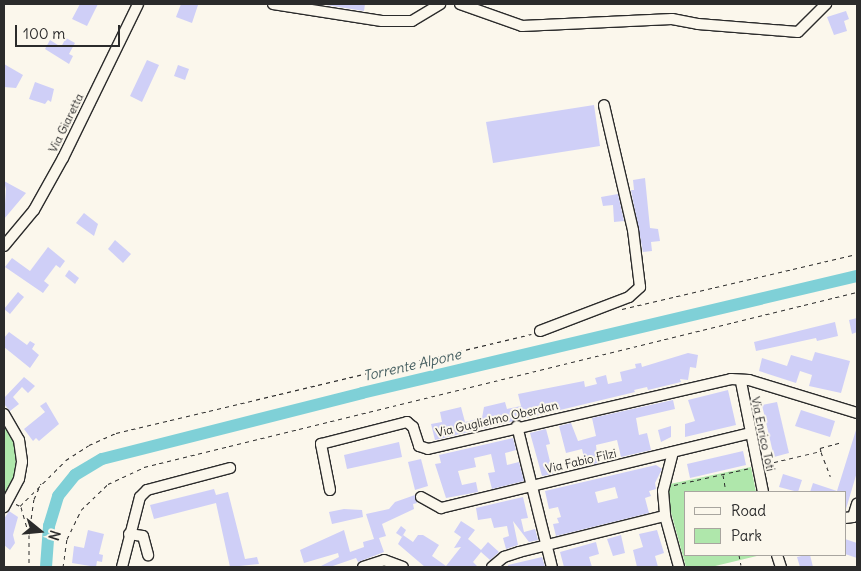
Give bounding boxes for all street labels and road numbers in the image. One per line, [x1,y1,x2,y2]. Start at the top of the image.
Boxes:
street label: Via Giaretta [45,91,87,155]
street label: Via Enrico Toti [748,395,778,473]
street label: Via Guglielmo Oberdan [435,398,559,440]
street label: Via Fabio Filzi [544,446,618,476]

